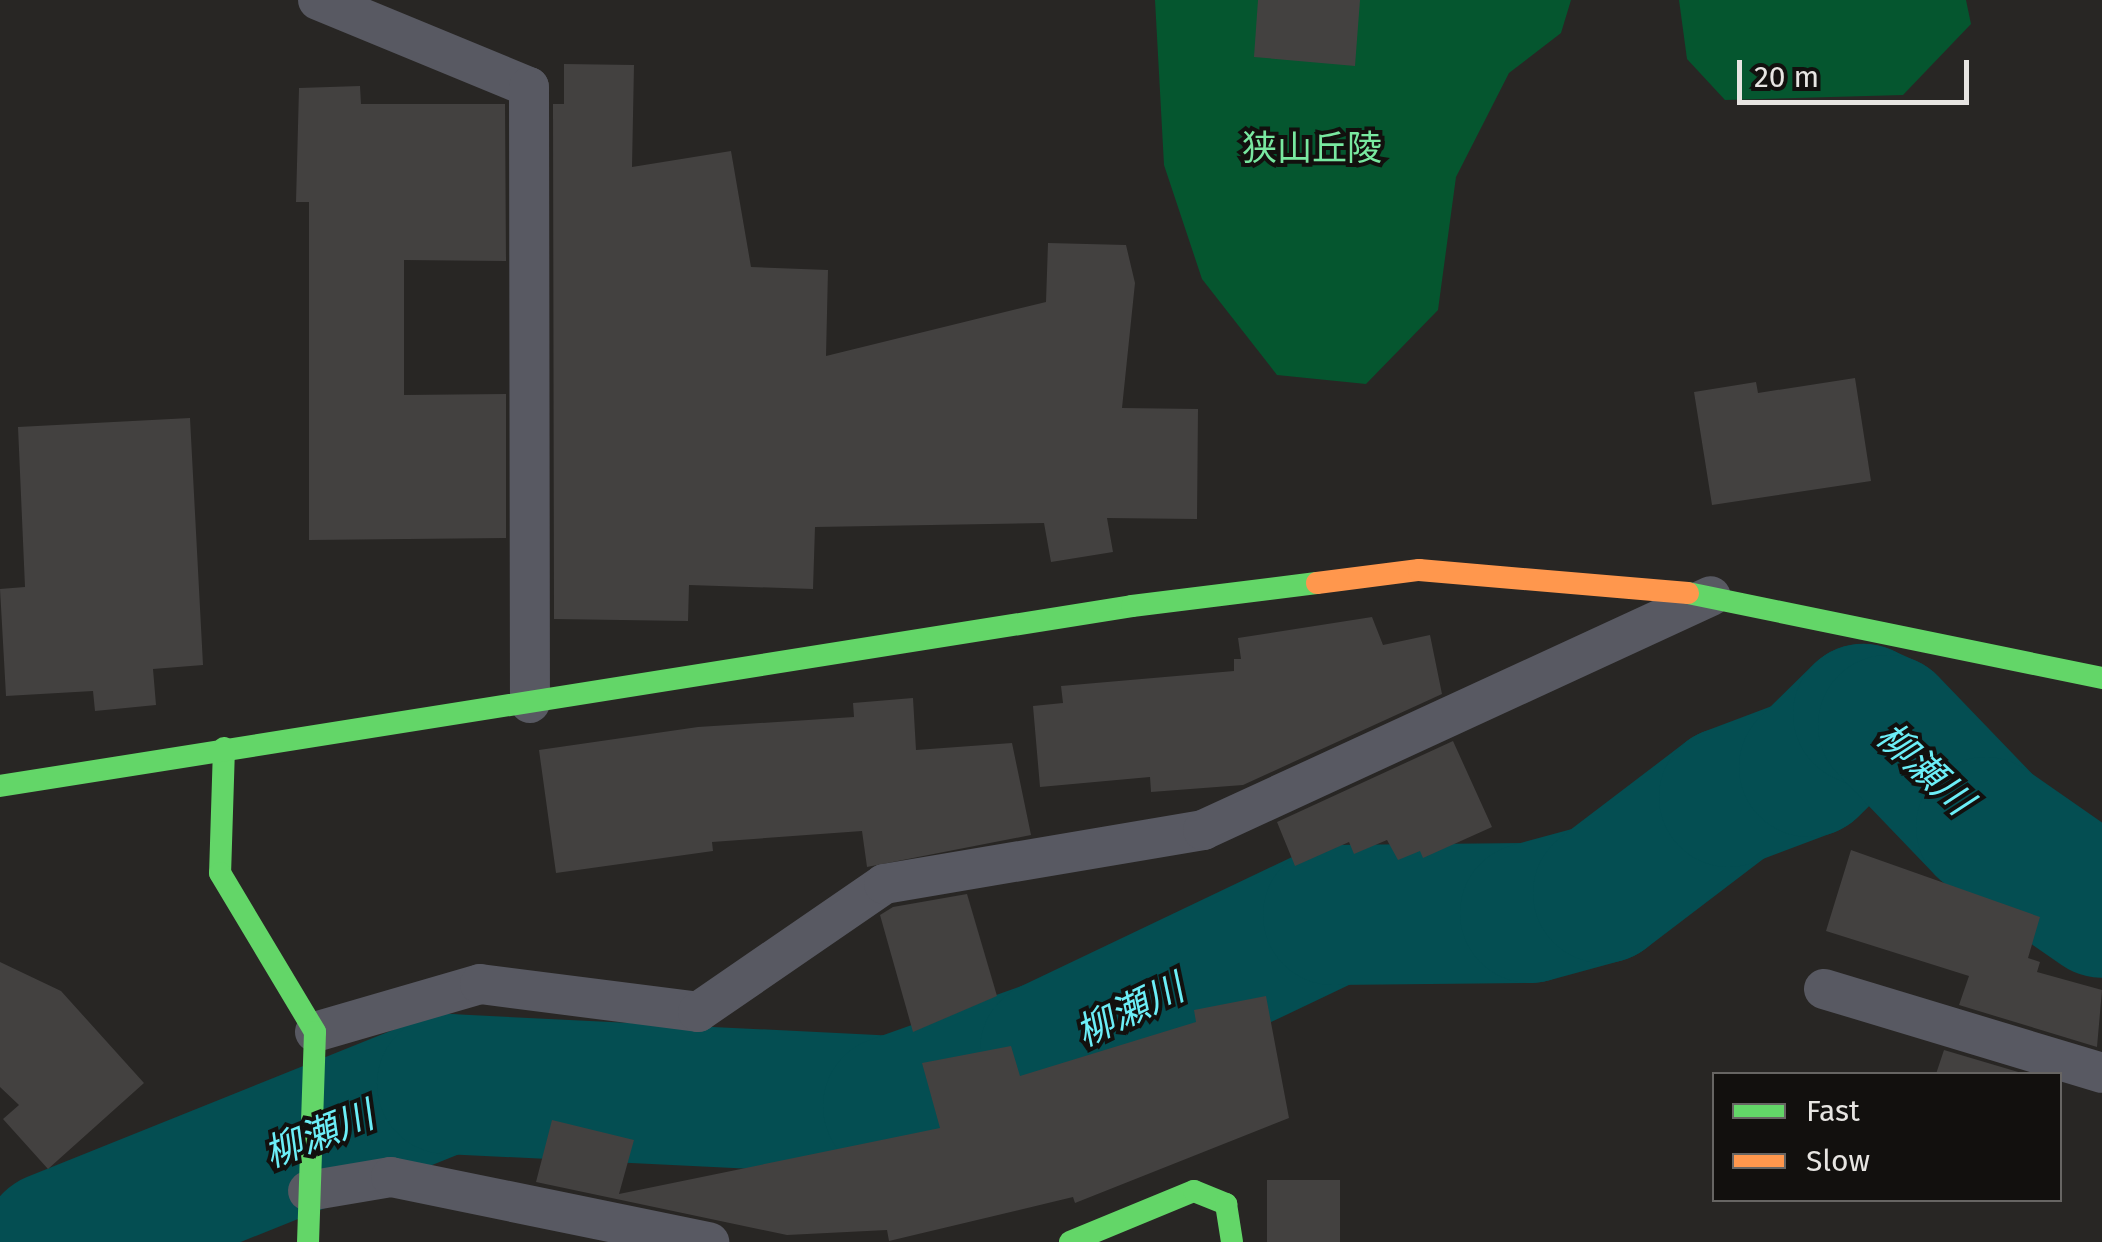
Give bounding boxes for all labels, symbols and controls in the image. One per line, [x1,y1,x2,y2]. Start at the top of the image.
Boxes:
scale bar [1742,40,1974,102]
text: 20 m [1754,59,1819,95]
park label: 狭山丘陵 [1242,127,1382,169]
water label: 柳瀬川 [1867,713,1981,825]
water label: 柳瀬川 [1069,966,1191,1056]
legend [1712,1072,2062,1202]
water label: 柳瀬川 [258,1093,380,1177]
text: Fast [1806,1093,1860,1129]
text: Slow [1806,1143,1870,1179]

